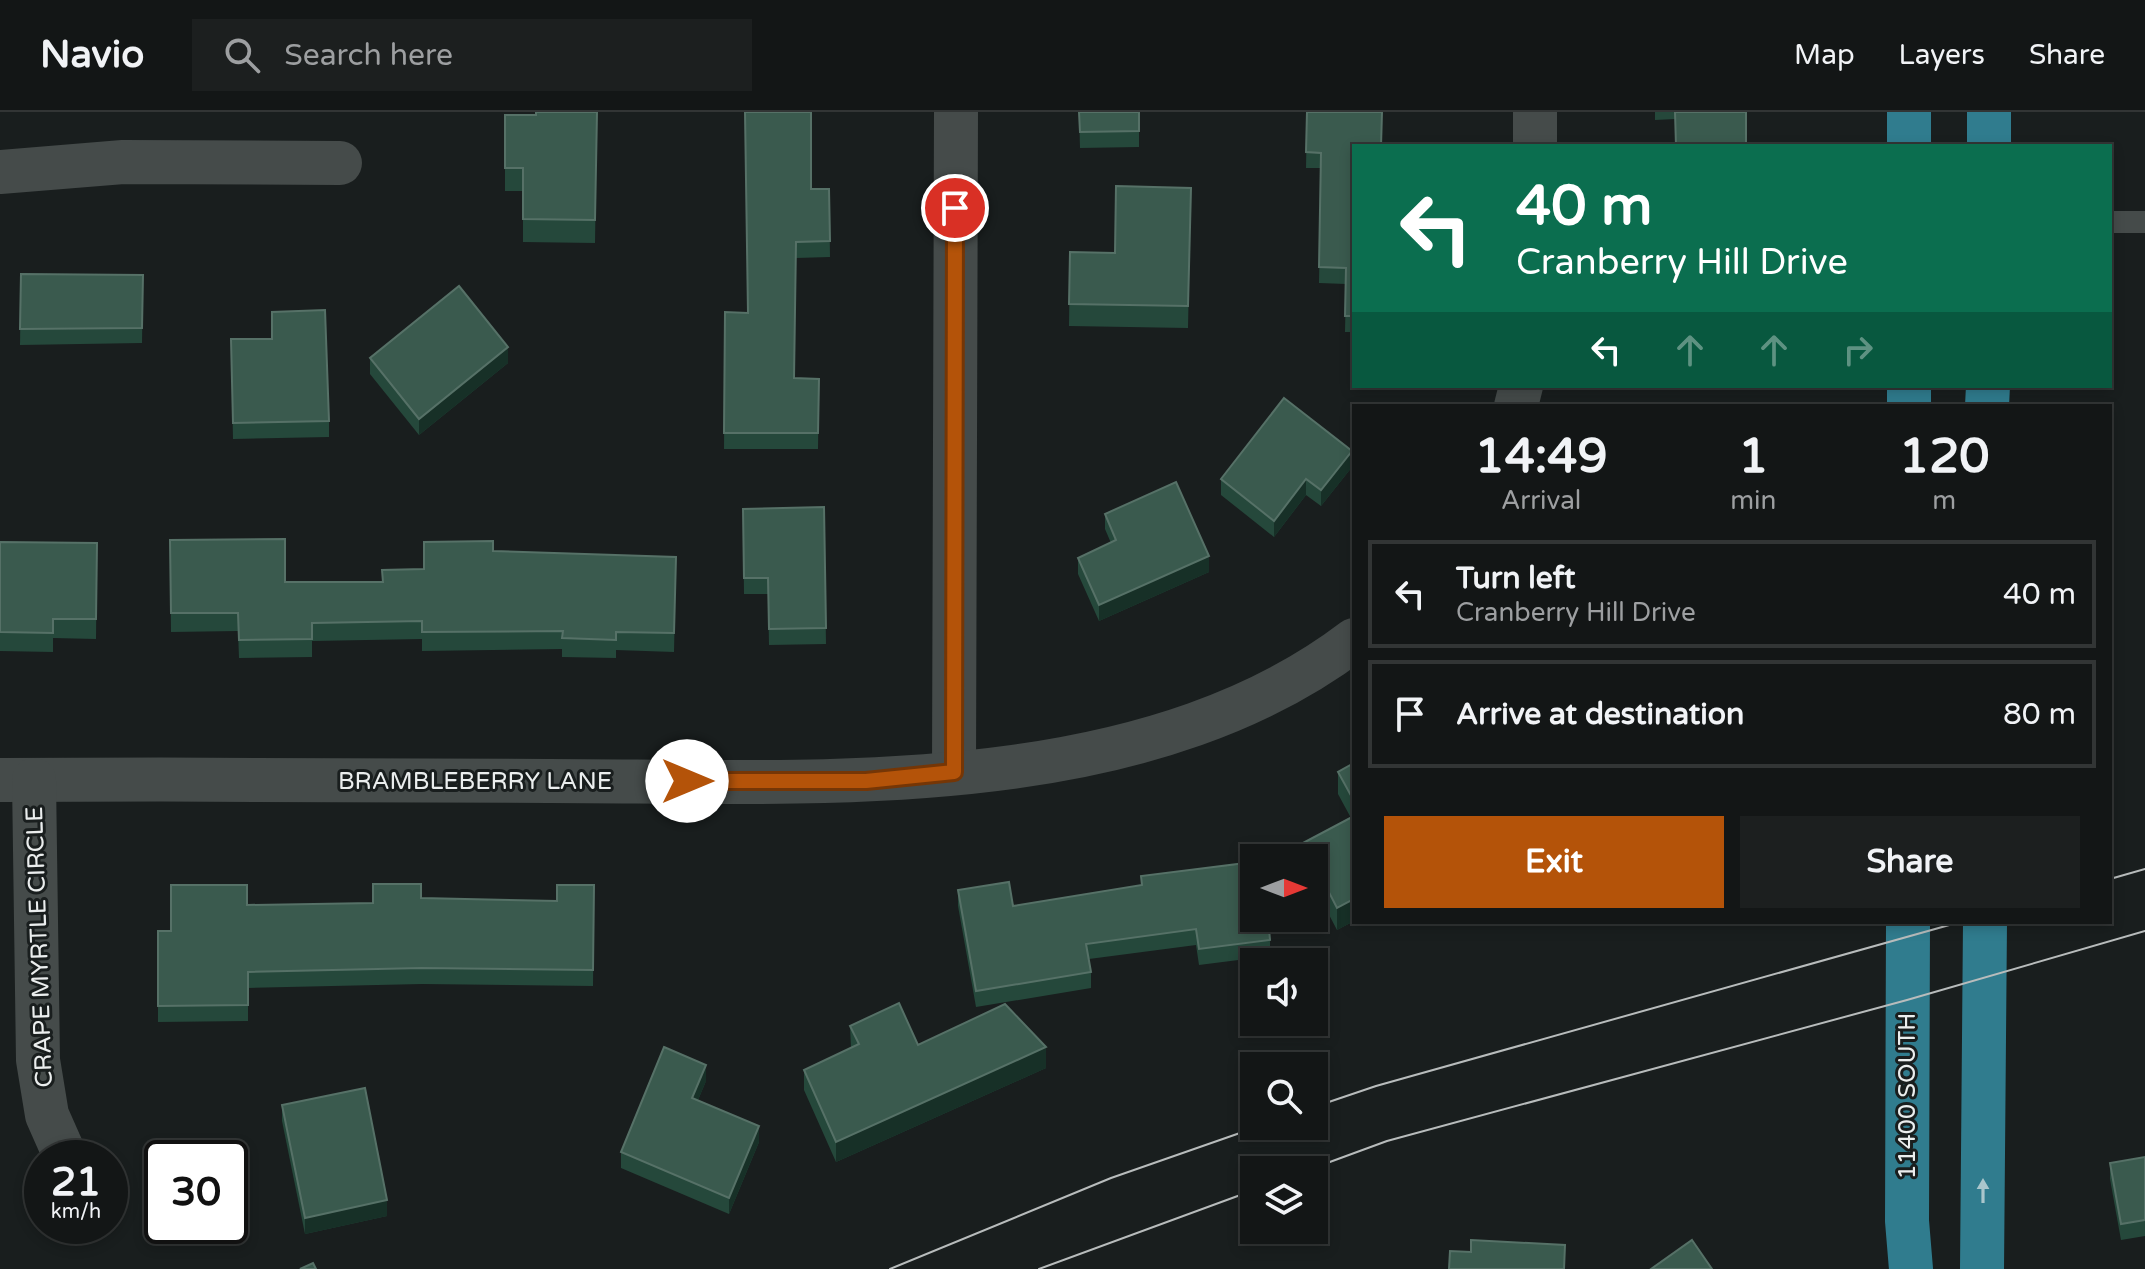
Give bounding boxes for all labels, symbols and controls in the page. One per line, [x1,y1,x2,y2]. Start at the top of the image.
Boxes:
search box [192,19,752,91]
text: Navio [40,32,144,78]
icon: search [220,33,264,77]
text: Search here [284,37,453,74]
text: Map [1794,38,1855,72]
text: Layers [1899,38,1985,72]
text: Share [2029,38,2105,72]
text: 40 m [1516,173,1652,240]
pin [921,174,989,242]
icon: left [1384,176,1488,280]
icon: arrive [933,186,977,230]
text: Cranberry Hill Drive [1516,241,1848,284]
icon: left [1584,328,1628,372]
icon: ahead [1668,328,1712,372]
icon: ahead [1752,328,1796,372]
icon: right [1836,328,1880,372]
text: 14:49 [1475,428,1608,486]
text: 1 [1738,428,1768,486]
text: 120 [1899,428,1989,486]
text: Arrival [1501,485,1581,516]
text: min [1730,485,1776,516]
text: m [1932,485,1956,516]
text: Turn left [1456,560,1575,597]
icon: left [1388,572,1432,616]
text: 40 m [2003,576,2076,613]
text: Cranberry Hill Drive [1456,597,1696,628]
icon: arrive [1388,692,1432,736]
text: Arrive at destination [1456,696,1744,733]
text: 80 m [2003,696,2076,733]
position arrow [645,739,729,823]
street label: BRAMBLEBERRY LANE [338,767,612,796]
street label: CRAPE MYRTLE CIRCLE [20,806,59,1088]
button: Exit [1384,816,1724,908]
button: Share [1740,816,2080,908]
north arrow [1240,844,1328,932]
map controls [1240,844,1328,1244]
button: sound [1240,948,1328,1036]
street label: 11400 SOUTH [1893,1013,1922,1179]
button: search [1240,1052,1328,1140]
speed limit sign: 30 [144,1140,248,1244]
button: layers [1240,1156,1328,1244]
text: 21 [51,1158,101,1206]
one-way arrow [1977,1178,1990,1203]
text: km/h [51,1200,101,1224]

